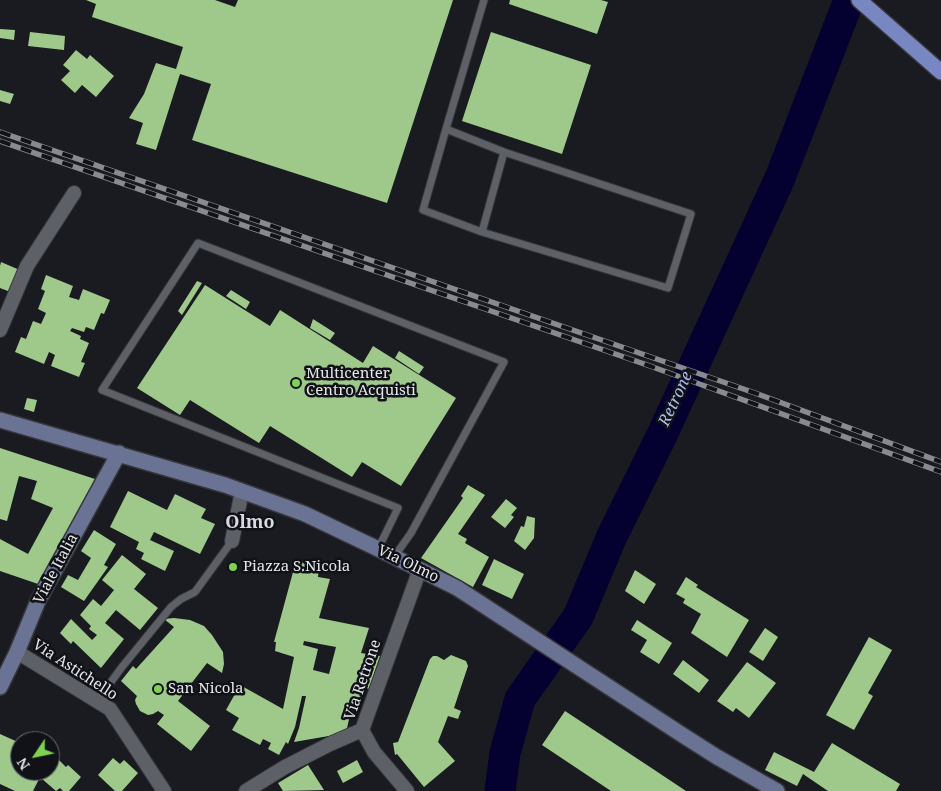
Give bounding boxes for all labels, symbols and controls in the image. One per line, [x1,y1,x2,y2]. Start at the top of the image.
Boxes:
place label: Multicenter Centro Acquisti [306,365,416,400]
water label: Retrone [655,369,697,429]
marker: Multicenter Centro Acquisti [290,377,302,389]
district label: Olmo [225,512,275,534]
street label: Viale Italia [30,531,82,607]
street label: Via Olmo [374,541,442,587]
place label: Piazza S.Nicola [243,558,350,576]
marker: Piazza S.Nicola [227,561,239,573]
street label: Via Astichello [29,636,121,704]
street label: Via Retrone [341,637,385,723]
place label: San Nicola [168,680,244,698]
marker: San Nicola [152,683,164,695]
north arrow [10,731,60,781]
text: N [12,754,34,774]

